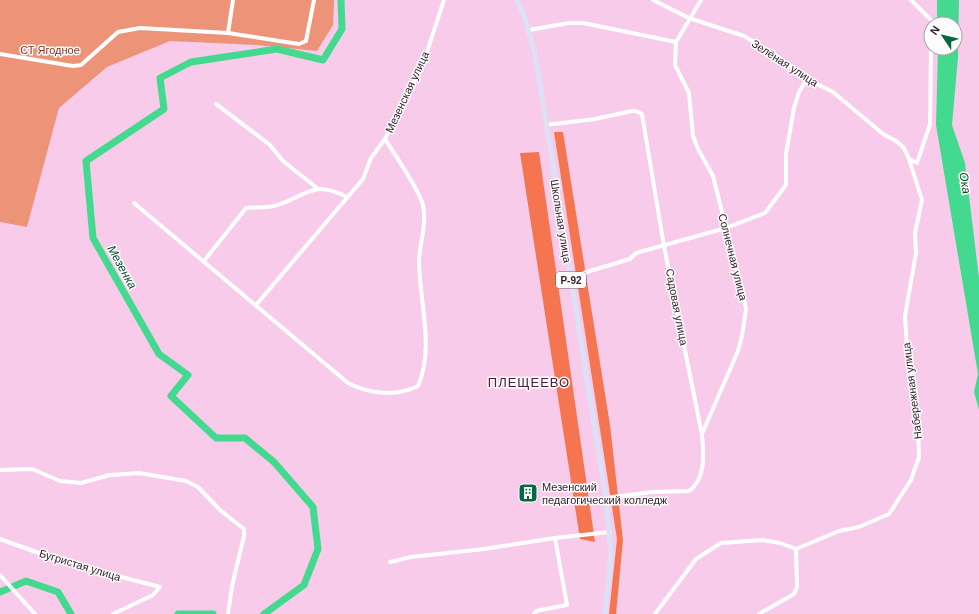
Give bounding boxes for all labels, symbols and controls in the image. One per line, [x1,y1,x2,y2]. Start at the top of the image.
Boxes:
north arrow [923,16,963,56]
text: N [928,24,942,37]
street label: Зелёная улица [750,37,821,89]
park label: СТ Ягодное [20,44,80,56]
street label: Мезенская улица [383,49,431,135]
water label: Ока [956,171,974,195]
street label: Школьная улица [548,178,574,265]
street label: Солнечная улица [716,212,750,303]
water label: Мезенка [104,243,140,291]
street label: Садовая улица [664,268,690,347]
road number: Р-92 [556,272,586,288]
street label: Набережная улица [900,341,924,440]
district label: ПЛЕЩЕЕВО [488,375,570,390]
place label: Мезенский педагогический колледж [542,481,668,506]
building icon: Мезенский педагогический колледж [517,482,539,504]
street label: Бугристая улица [38,547,123,583]

